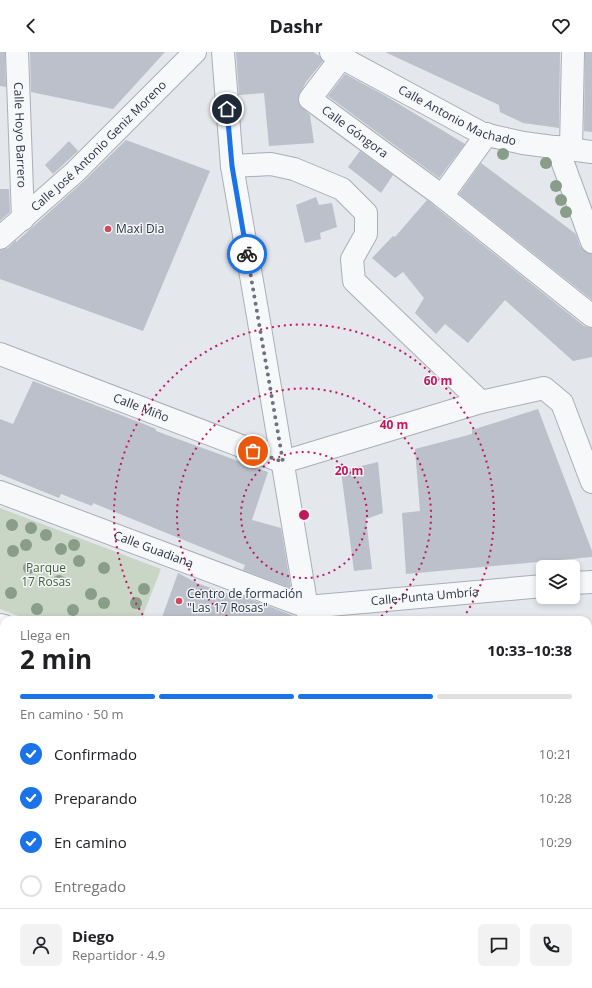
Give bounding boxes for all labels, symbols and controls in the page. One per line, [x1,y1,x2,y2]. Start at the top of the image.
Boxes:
text: Dashr [269,14,323,38]
icon: back [20,15,42,37]
icon: heart [550,15,572,37]
street label: Calle José Antonio Geniz Moreno [27,76,170,215]
street label: Calle Antonio Machado [395,81,518,149]
street label: Calle Hoyo Barrero [10,82,31,188]
pin [210,92,244,126]
icon: home [216,98,238,120]
street label: Calle Góngora [318,101,392,162]
place label: Maxi Dia [116,220,164,237]
marker: Maxi Dia [103,224,113,234]
courier [227,234,267,274]
icon: bike [236,243,258,265]
text: 60 m [424,372,452,389]
street label: Calle Miño [111,389,172,426]
text: 40 m [380,416,408,433]
pin [236,434,270,468]
icon: bag [242,440,264,462]
text: 20 m [335,462,363,479]
centre of rings [297,508,311,522]
street label: Calle Guadiana [111,526,196,572]
park label: Parque 17 Rosas [21,559,71,590]
map controls [536,560,580,604]
button: layers [536,560,580,604]
street label: Calle Punta Umbría [370,583,479,609]
place label: Centro de formación "Las 17 Rosas" [187,585,303,616]
marker: Centro de formación "Las 17 Rosas" [174,596,184,606]
text: Llega en [20,626,70,644]
text: 10:33–10:38 [487,640,572,660]
text: 2 min [20,641,92,677]
text: En camino · 50 m [20,705,124,723]
icon: check [20,743,42,765]
text: Confirmado [54,744,137,764]
text: 10:21 [539,745,572,763]
icon: check [20,787,42,809]
text: Preparando [54,788,137,808]
text: 10:28 [539,789,572,807]
icon: check [20,831,42,853]
text: En camino [54,832,127,852]
text: 10:29 [539,833,572,851]
text: Entregado [54,876,126,896]
button: person [20,924,62,966]
button: chat [478,924,520,966]
button: phone [530,924,572,966]
text: Diego [72,926,114,946]
text: Repartidor · 4.9 [72,946,165,964]

